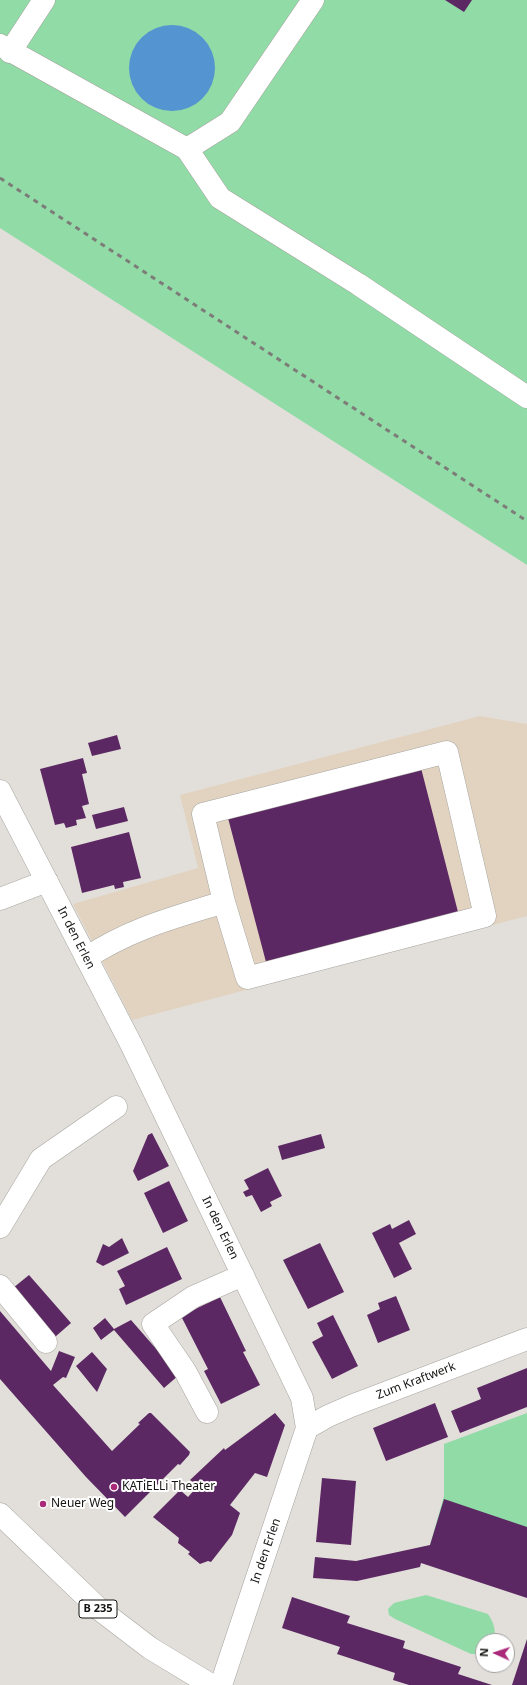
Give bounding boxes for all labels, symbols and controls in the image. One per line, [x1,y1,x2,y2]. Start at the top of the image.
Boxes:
street label: In den Erlen [54,904,98,972]
street label: In den Erlen [199,1194,241,1262]
street label: Zum Kraftwerk [374,1359,458,1403]
place label: KATiELLi Theater [122,1480,215,1494]
marker: KATiELLi Theater [109,1482,119,1492]
place label: Neuer Weg [51,1497,114,1511]
marker: Neuer Weg [38,1499,48,1509]
street label: In den Erlen [248,1516,284,1586]
road number: B 235 [79,1600,117,1618]
north arrow [475,1633,515,1673]
text: N [476,1648,491,1657]

